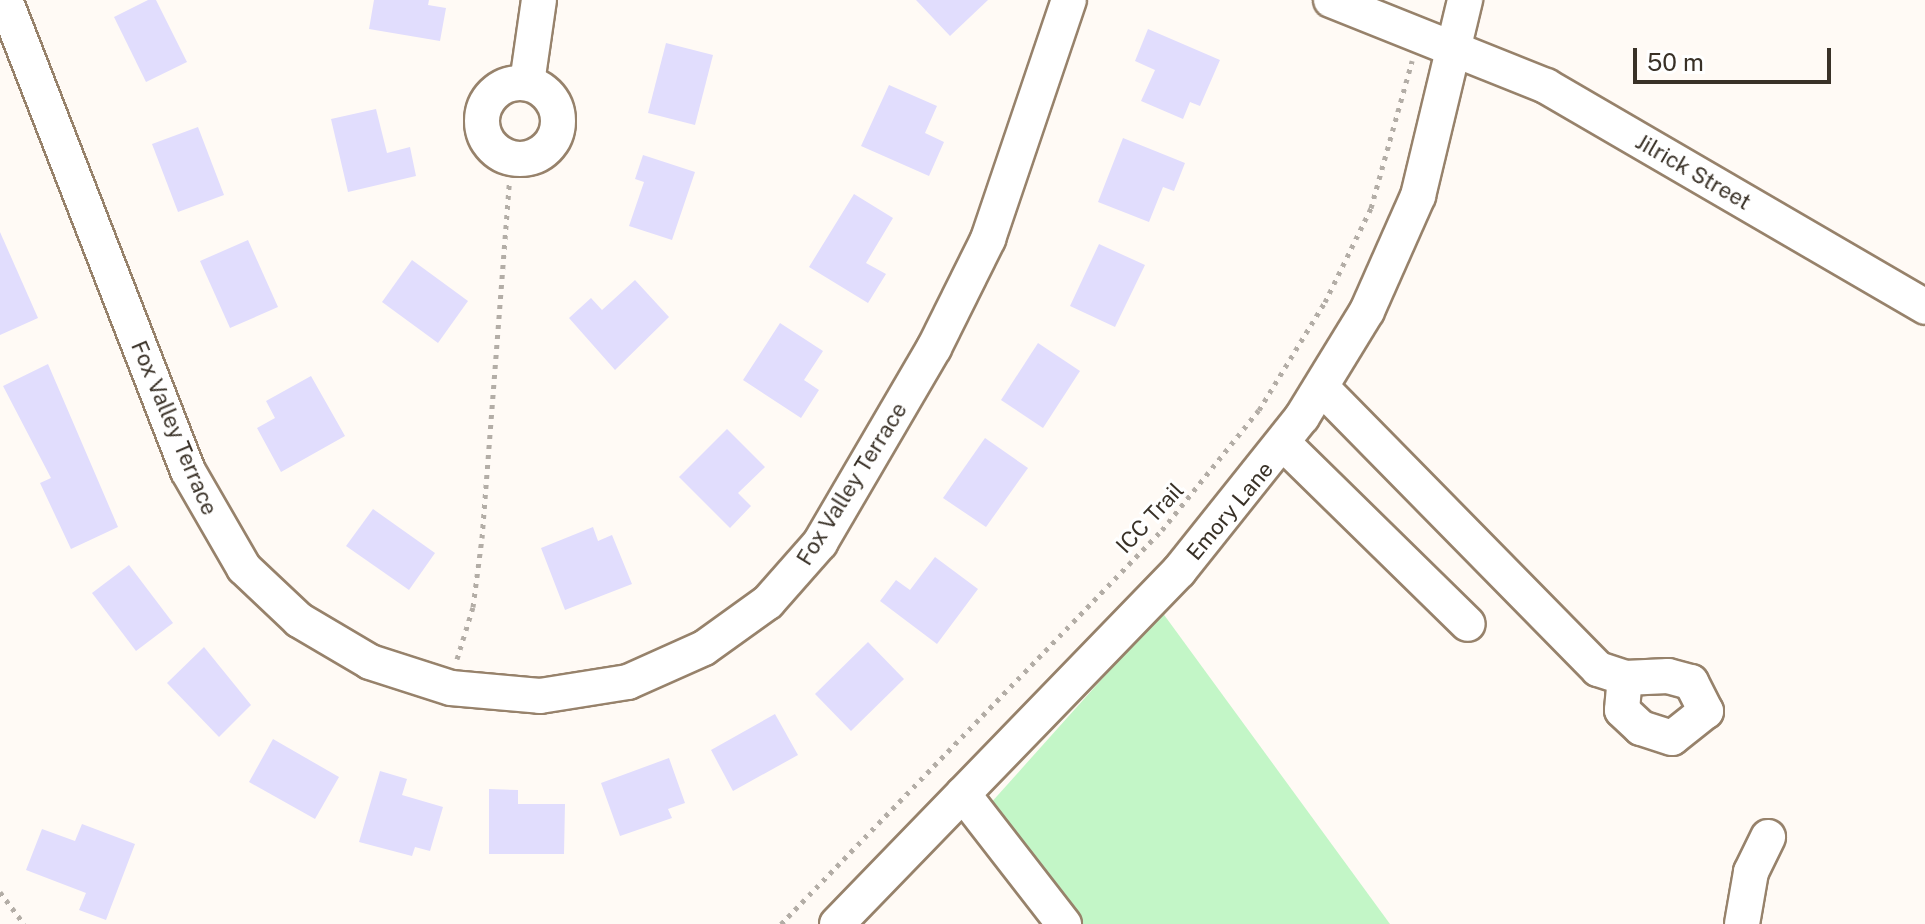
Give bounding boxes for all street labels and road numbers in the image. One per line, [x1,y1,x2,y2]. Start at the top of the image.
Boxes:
street label: Jilrick Street [1631,128,1755,216]
street label: Fox Valley Terrace [125,337,223,519]
street label: Fox Valley Terrace [791,398,913,570]
street label: Emory Lane [1181,456,1279,566]
street label: ICC Trail [1111,477,1189,559]

